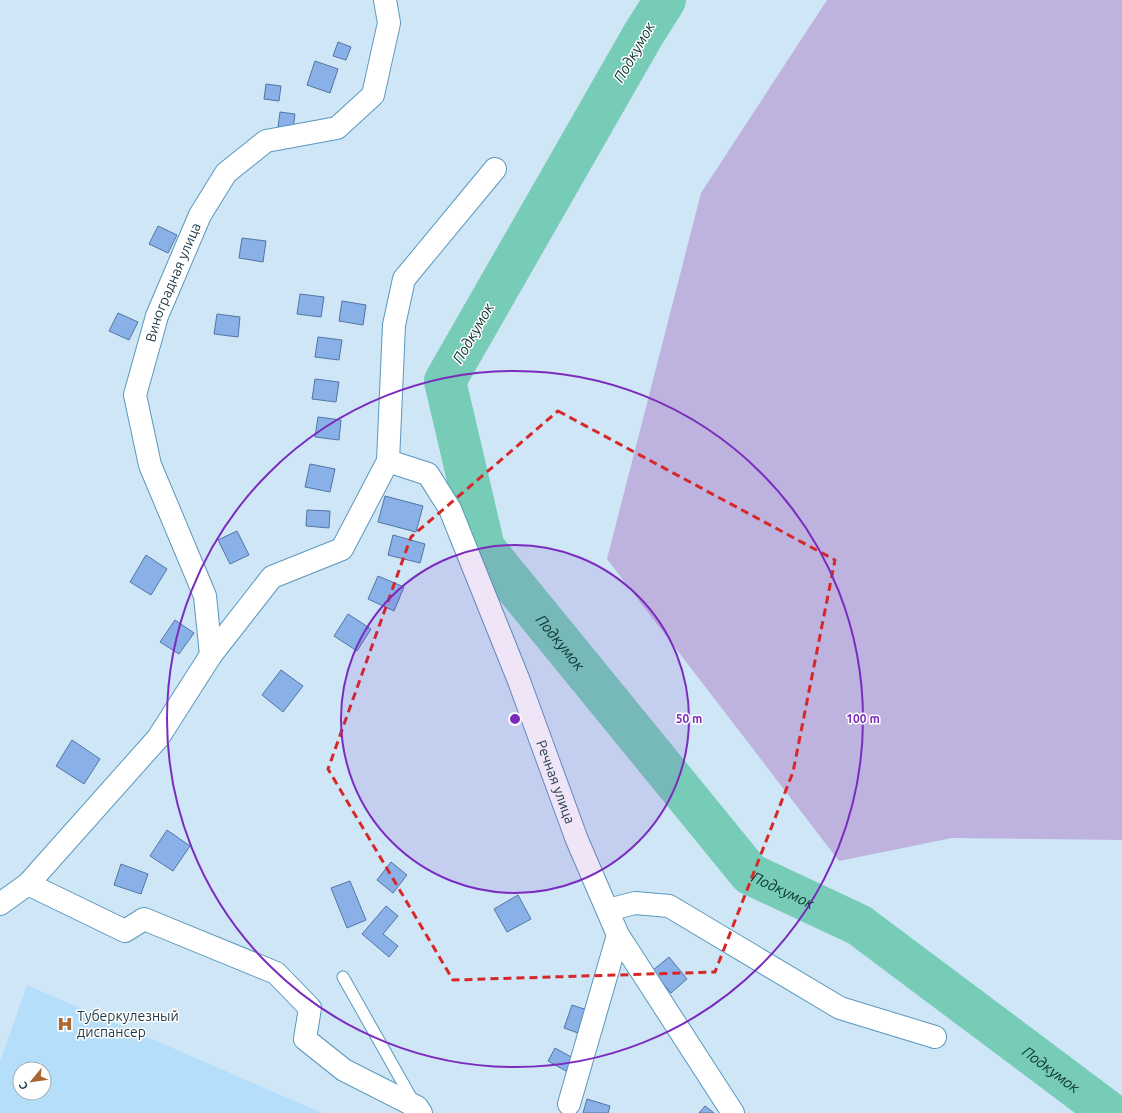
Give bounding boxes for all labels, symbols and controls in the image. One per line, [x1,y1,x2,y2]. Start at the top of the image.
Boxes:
water label: Подкумок [610,19,658,85]
street label: Виноградная улица [142,220,204,344]
water label: Подкумок [449,300,497,366]
water label: Подкумок [533,611,589,674]
centre of rings [508,712,522,726]
text: 50 m [676,712,702,725]
text: 100 m [846,712,880,725]
street label: Речная улица [533,738,578,826]
water label: Подкумок [749,868,817,912]
place label: Туберкулезный диспансер [77,1008,179,1040]
hospital icon: Туберкулезный диспансер [56,1015,74,1033]
water label: Подкумок [1019,1042,1084,1096]
north arrow [12,1061,52,1101]
text: С [16,1080,30,1092]

